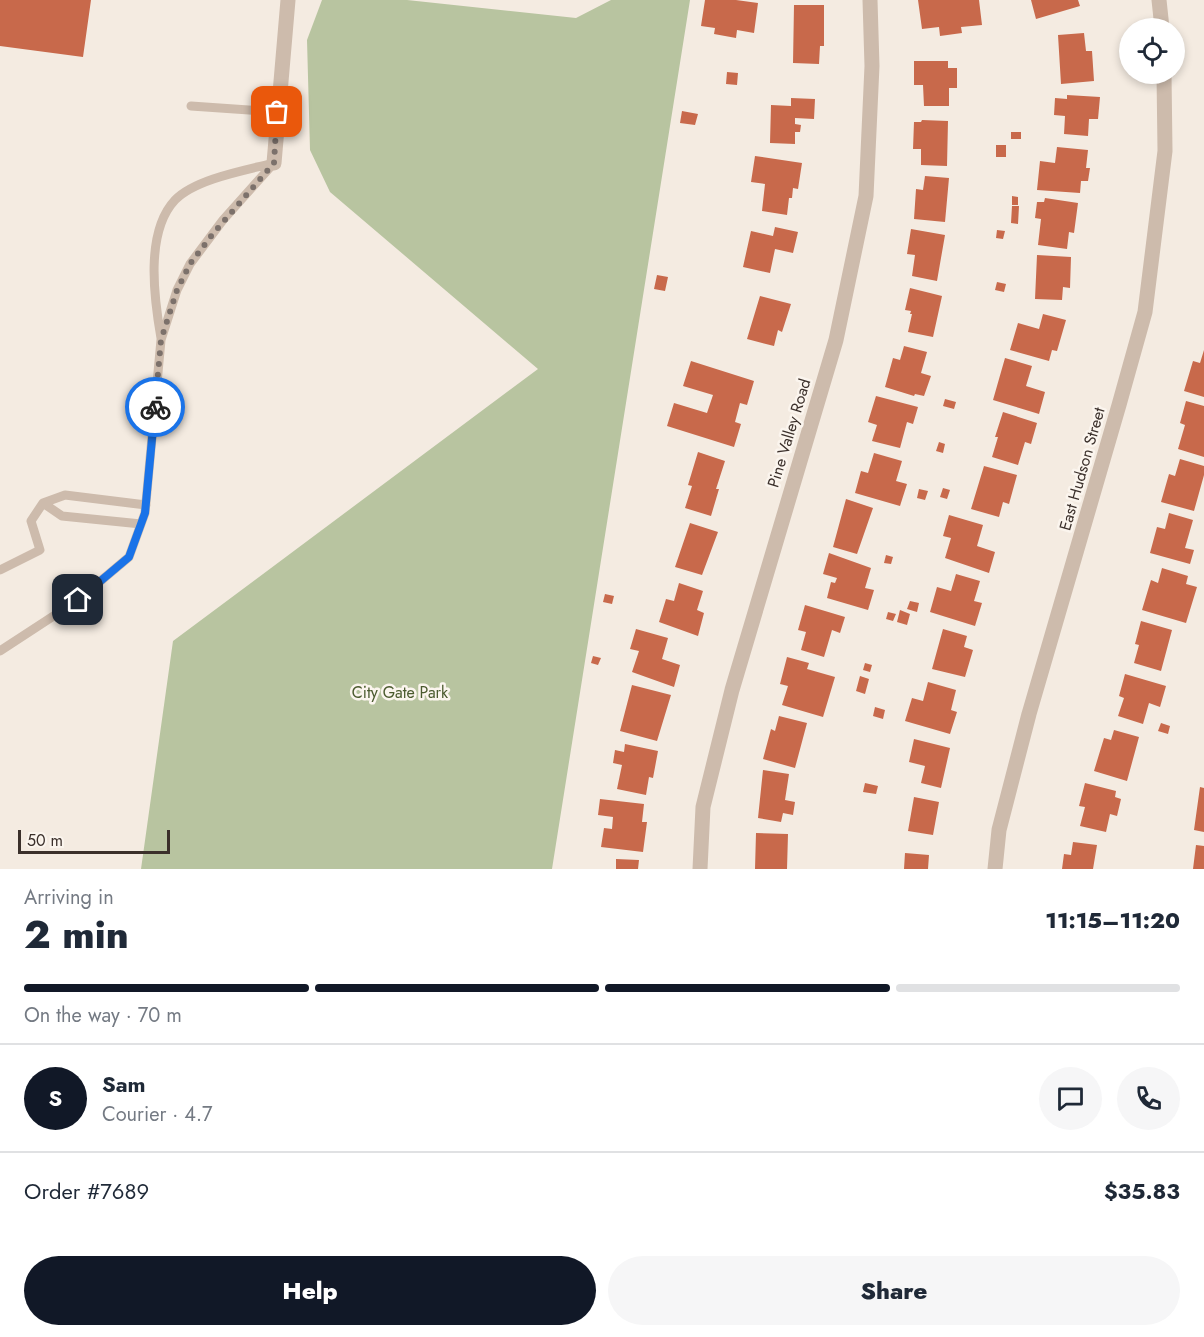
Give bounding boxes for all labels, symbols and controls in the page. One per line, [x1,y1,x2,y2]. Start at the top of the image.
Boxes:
map controls [1119,18,1185,84]
button: locate [1119,18,1185,84]
pin [251,86,302,137]
icon: bag [260,95,293,128]
street label: Pine Valley Road [762,376,816,490]
courier [125,377,185,437]
icon: bike [139,391,172,424]
street label: East Hudson Street [1053,405,1111,533]
pin [52,574,103,625]
icon: home [61,583,94,616]
park label: City Gate Park [352,681,449,704]
scale bar [18,827,170,854]
text: 50 m [27,829,63,852]
text: Arriving in [24,883,114,912]
text: 11:15–11:20 [1045,904,1180,936]
text: 2 min [24,906,129,963]
text: On the way · 70 m [24,1001,182,1030]
button: chat [1039,1067,1102,1130]
button: phone [1117,1067,1180,1130]
text: Sam [102,1068,146,1100]
text: S [49,1082,62,1114]
text: Courier · 4.7 [102,1100,213,1129]
text: Order #7689 [24,1175,149,1207]
text: $35.83 [1104,1175,1180,1207]
button: Help [24,1256,596,1325]
button: Share [608,1256,1180,1325]

